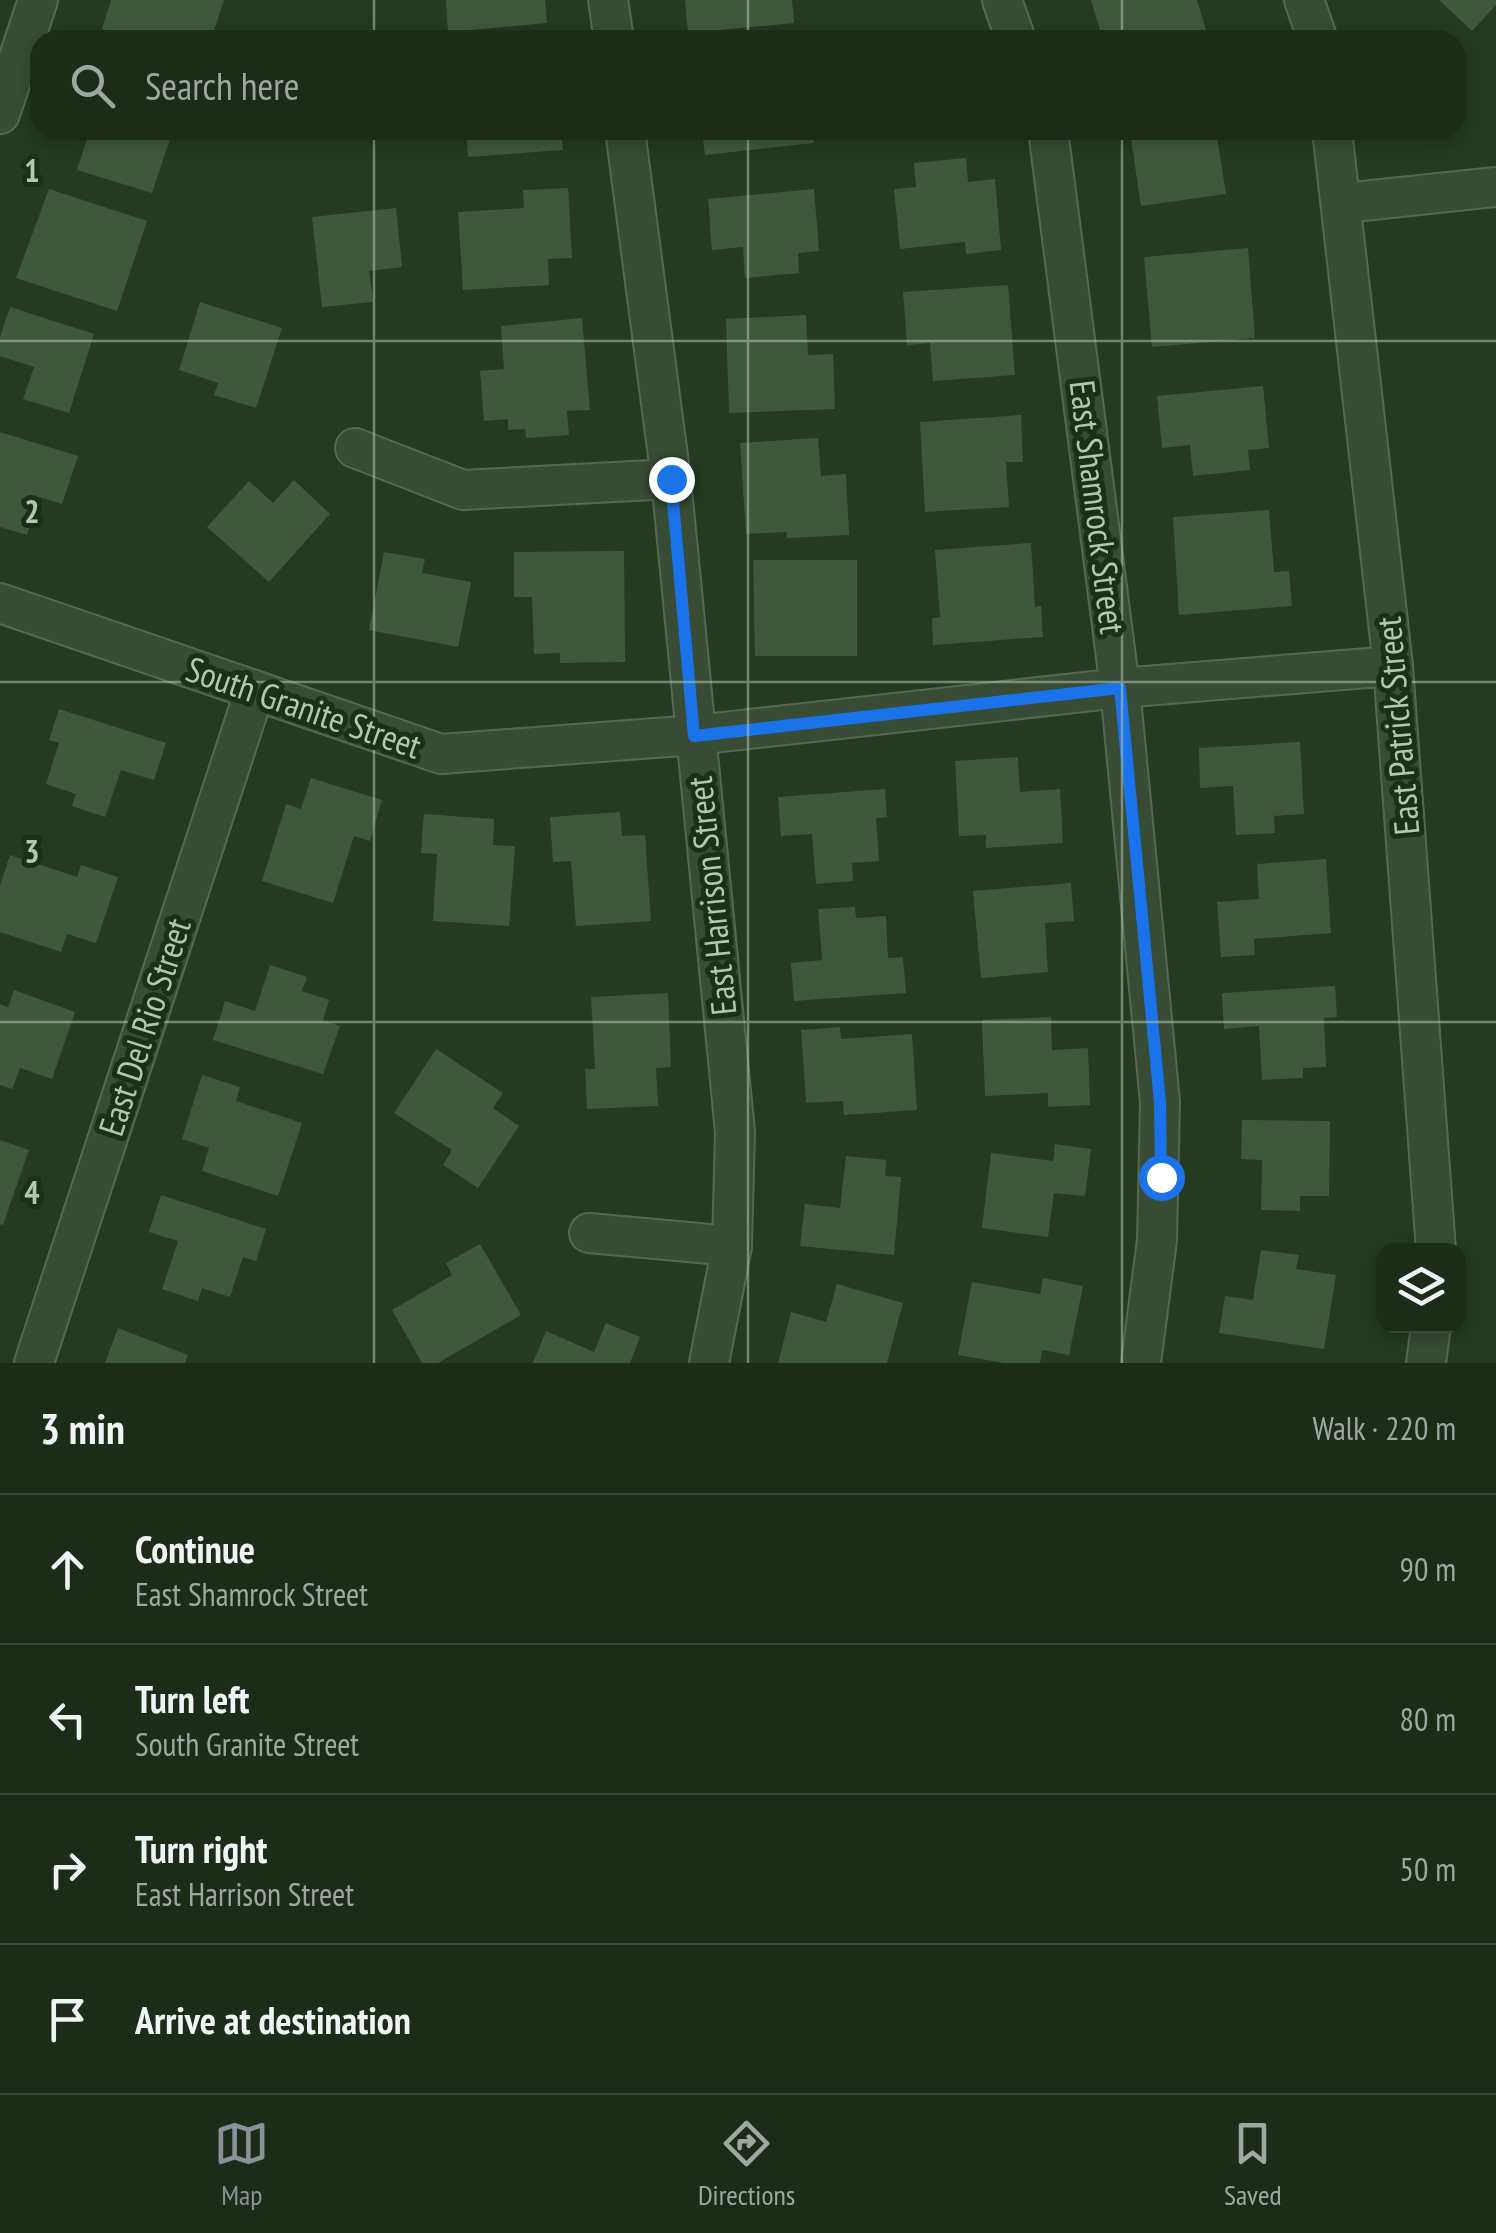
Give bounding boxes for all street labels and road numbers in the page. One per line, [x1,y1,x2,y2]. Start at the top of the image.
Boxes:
street label: East Shamrock Street [1060,378,1136,637]
street label: East Patrick Street [1365,615,1429,837]
street label: South Granite Street [181,645,428,769]
street label: East Harrison Street [676,774,746,1018]
street label: East Del Rio Street [87,912,201,1141]

